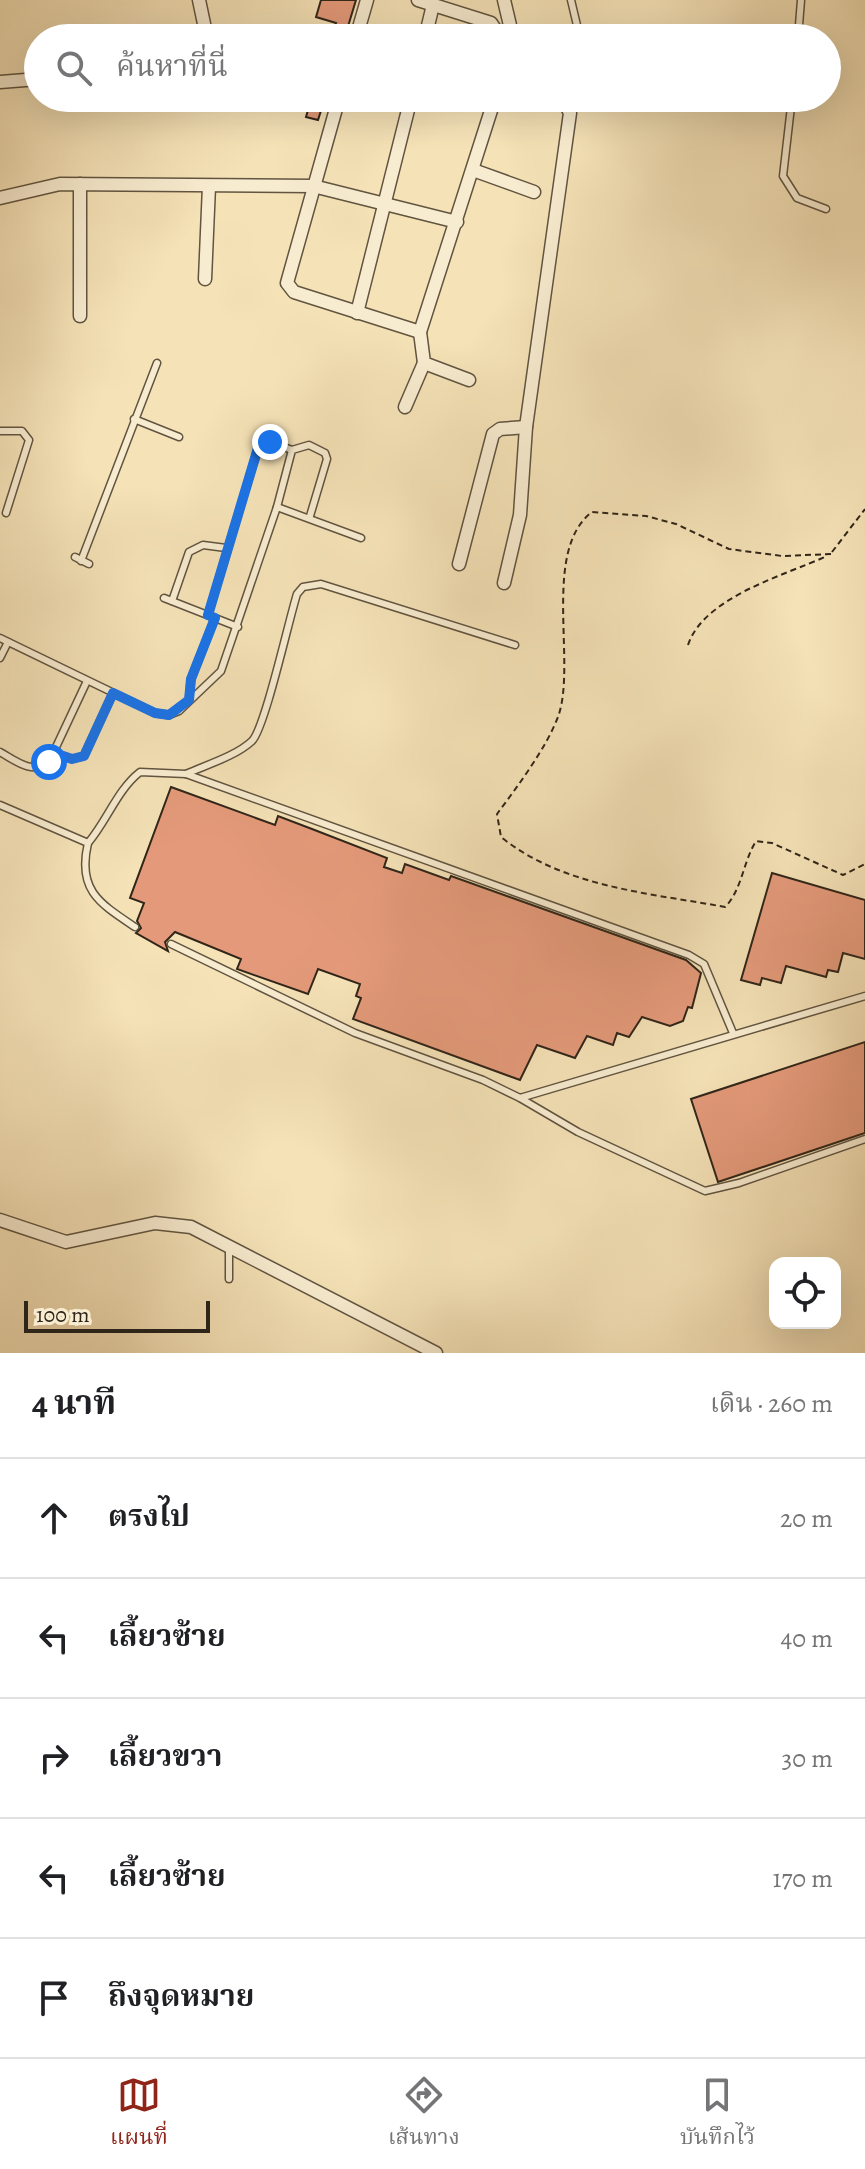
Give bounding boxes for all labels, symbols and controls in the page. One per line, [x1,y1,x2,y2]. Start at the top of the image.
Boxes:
search box [24,24,841,112]
icon: search [52,46,96,90]
text: ค้นหาที่นี่ [116,46,228,86]
route end [252,424,288,460]
route start [31,744,67,780]
map controls [769,1257,841,1329]
button: locate [769,1257,841,1329]
scale bar [24,1297,210,1333]
text: 100 m [36,1300,90,1330]
text: 4 นาที [32,1379,116,1426]
text: เดิน · 260 m [710,1386,833,1421]
icon: ahead [32,1496,76,1540]
text: ตรงไป [108,1496,190,1536]
text: 20 m [780,1501,833,1536]
icon: left [32,1616,76,1660]
text: เลี้ยวซ้าย [108,1616,226,1656]
text: 40 m [781,1621,833,1656]
icon: right [32,1736,76,1780]
text: เลี้ยวขวา [108,1736,222,1776]
text: 30 m [782,1741,833,1776]
icon: left [32,1856,76,1900]
text: เลี้ยวซ้าย [108,1856,226,1896]
text: 170 m [773,1861,833,1896]
icon: arrive [32,1976,76,2020]
text: ถึงจุดหมาย [108,1976,254,2016]
tab: แผนที่ [110,2073,168,2156]
tab: เส้นทาง [388,2073,460,2156]
tab: บันทึกไว้ [680,2073,755,2156]

